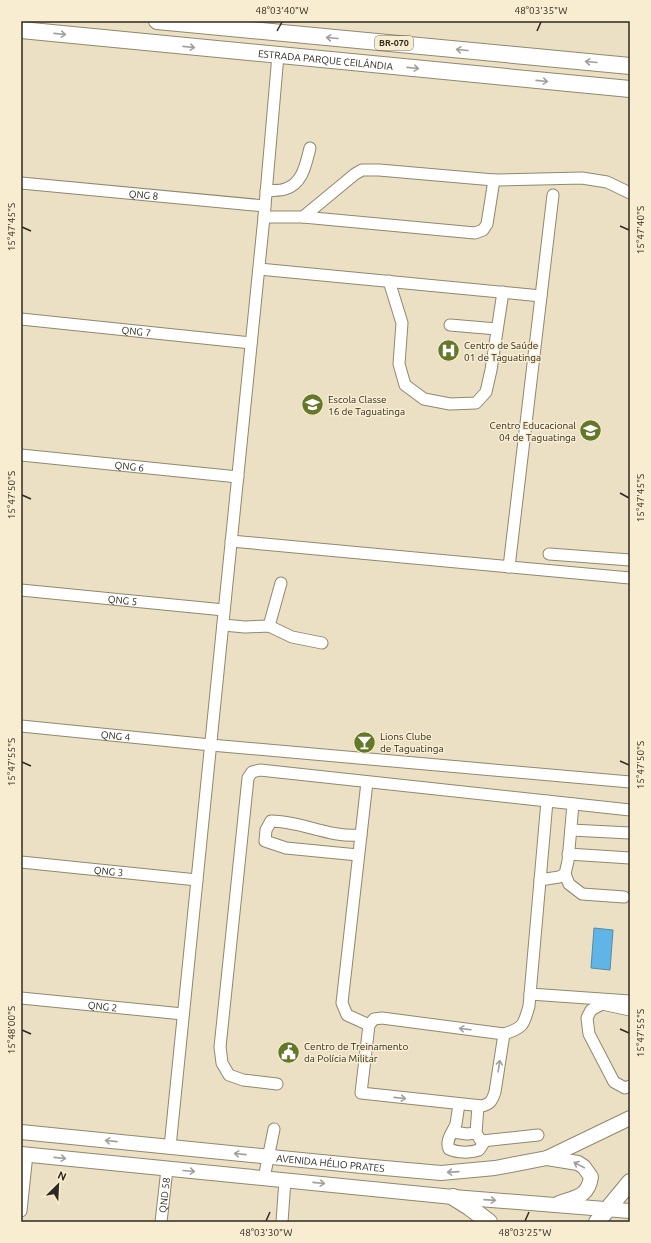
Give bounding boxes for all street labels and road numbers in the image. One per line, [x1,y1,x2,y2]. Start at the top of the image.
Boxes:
road number: BR-070 [375,36,413,50]
street label: ESTRADA PARQUE CEILÂNDIA [258,48,394,72]
street label: QNG 8 [128,188,159,201]
street label: QNG 7 [121,324,152,338]
street label: QNG 6 [114,459,145,473]
street label: QNG 5 [107,593,138,607]
street label: QNG 4 [100,729,131,742]
street label: QNG 3 [93,864,124,878]
street label: QNG 2 [87,999,118,1013]
street label: AVENIDA HÉLIO PRATES [276,1152,385,1173]
street label: QND 58 [157,1177,172,1213]

